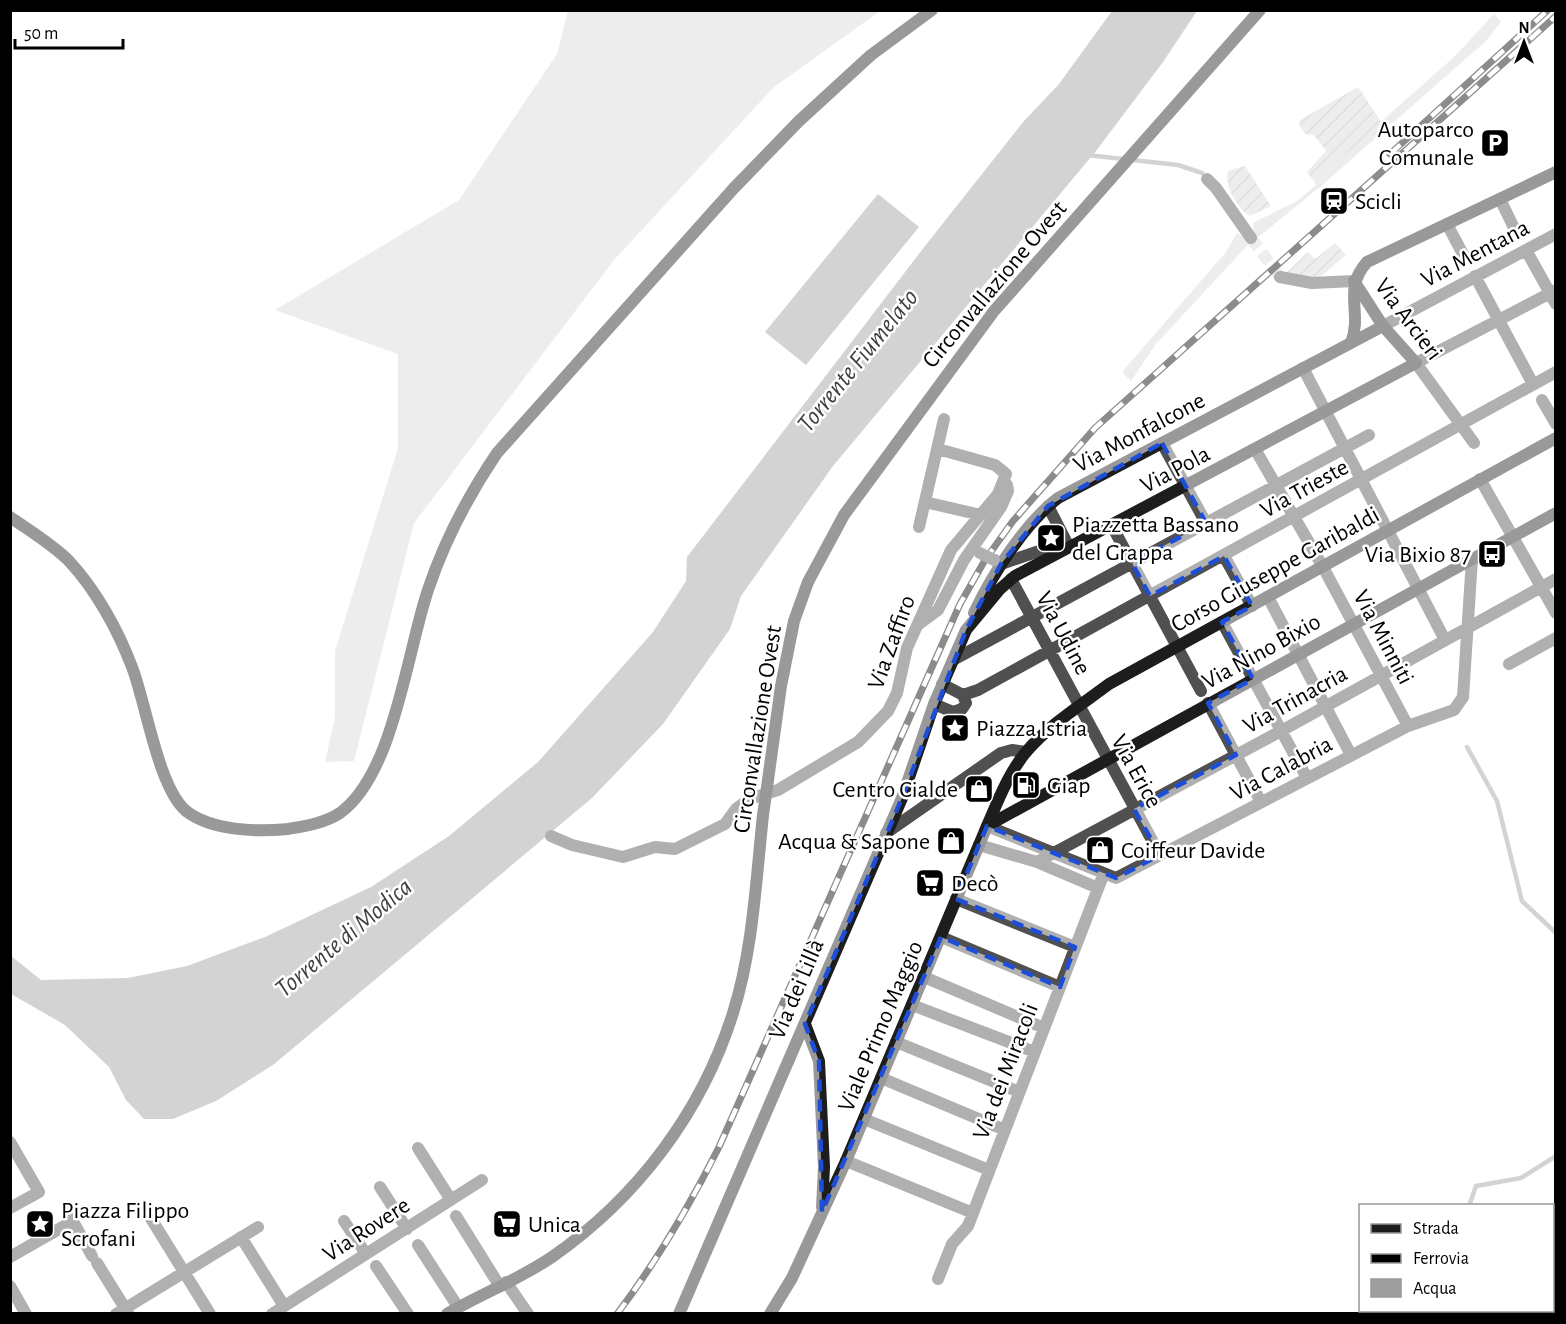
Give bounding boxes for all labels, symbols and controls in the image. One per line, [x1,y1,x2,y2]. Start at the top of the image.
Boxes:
scale bar [15,12,123,50]
north arrow [1494,12,1554,72]
text: N [1518,20,1530,36]
text: 50 m [24,25,58,43]
place label: Autoparco Comunale [1377,118,1474,170]
parking icon: Autoparco Comunale [1479,127,1511,159]
station icon: Scicli [1318,185,1350,217]
place label: Scicli [1355,190,1402,214]
street label: Circonvallazione Ovest [918,196,1072,373]
street label: Via Mentana [1418,216,1533,292]
street label: Via Arcieri [1370,274,1447,365]
water label: Torrente Fiumelato [792,284,923,437]
street label: Via Monfalcone [1070,388,1209,477]
street label: Via Pola [1137,442,1214,498]
street label: Via Trieste [1256,455,1353,523]
street label: Corso Giuseppe Garibaldi [1167,503,1384,637]
place label: Piazzetta Bassano del Grappa [1072,513,1239,565]
place icon: Piazzetta Bassano del Grappa [1035,522,1067,554]
bus stop icon: Via Bixio 87 [1476,538,1508,570]
place label: Via Bixio 87 [1365,543,1471,567]
street label: Via Minniti [1348,586,1418,689]
street label: Via Udine [1031,588,1095,679]
street label: Via Zaffiro [864,592,920,692]
street label: Via Nino Bixio [1198,610,1325,694]
street label: Circonvallazione Ovest [730,623,786,835]
street label: Via Trinacria [1239,661,1352,738]
place icon: Piazza Istria [939,712,971,744]
place label: Piazza Istria [976,717,1087,741]
street label: Via Erice [1106,731,1166,812]
street label: Via Calabria [1227,732,1336,806]
fuel station icon: Giap [1010,769,1042,801]
shop icon: Centro Cialde [963,773,995,805]
place label: Giap [1047,774,1091,798]
place label: Centro Cialde [833,778,958,802]
shop icon: Acqua & Sapone [935,825,967,857]
place label: Acqua & Sapone [778,830,930,854]
shop icon: Coiffeur Davide [1084,834,1116,866]
place label: Coiffeur Davide [1121,839,1265,863]
supermarket icon: Decò [914,867,946,899]
place label: Decò [951,872,999,896]
water label: Torrente di Modica [270,873,417,1002]
street label: Via dei Lillà [765,936,829,1043]
street label: Viale Primo Maggio [834,938,928,1115]
street label: Via dei Miracoli [969,1000,1043,1143]
street label: Via Rovere [319,1193,414,1267]
place label: Piazza Filippo Scrofani [61,1199,189,1251]
legend [1359,1204,1554,1312]
place icon: Piazza Filippo Scrofani [24,1208,56,1240]
supermarket icon: Unica [491,1208,523,1240]
place label: Unica [528,1213,581,1237]
text: Strada [1413,1220,1459,1238]
text: Ferrovia [1413,1250,1469,1268]
text: Acqua [1413,1280,1457,1298]

